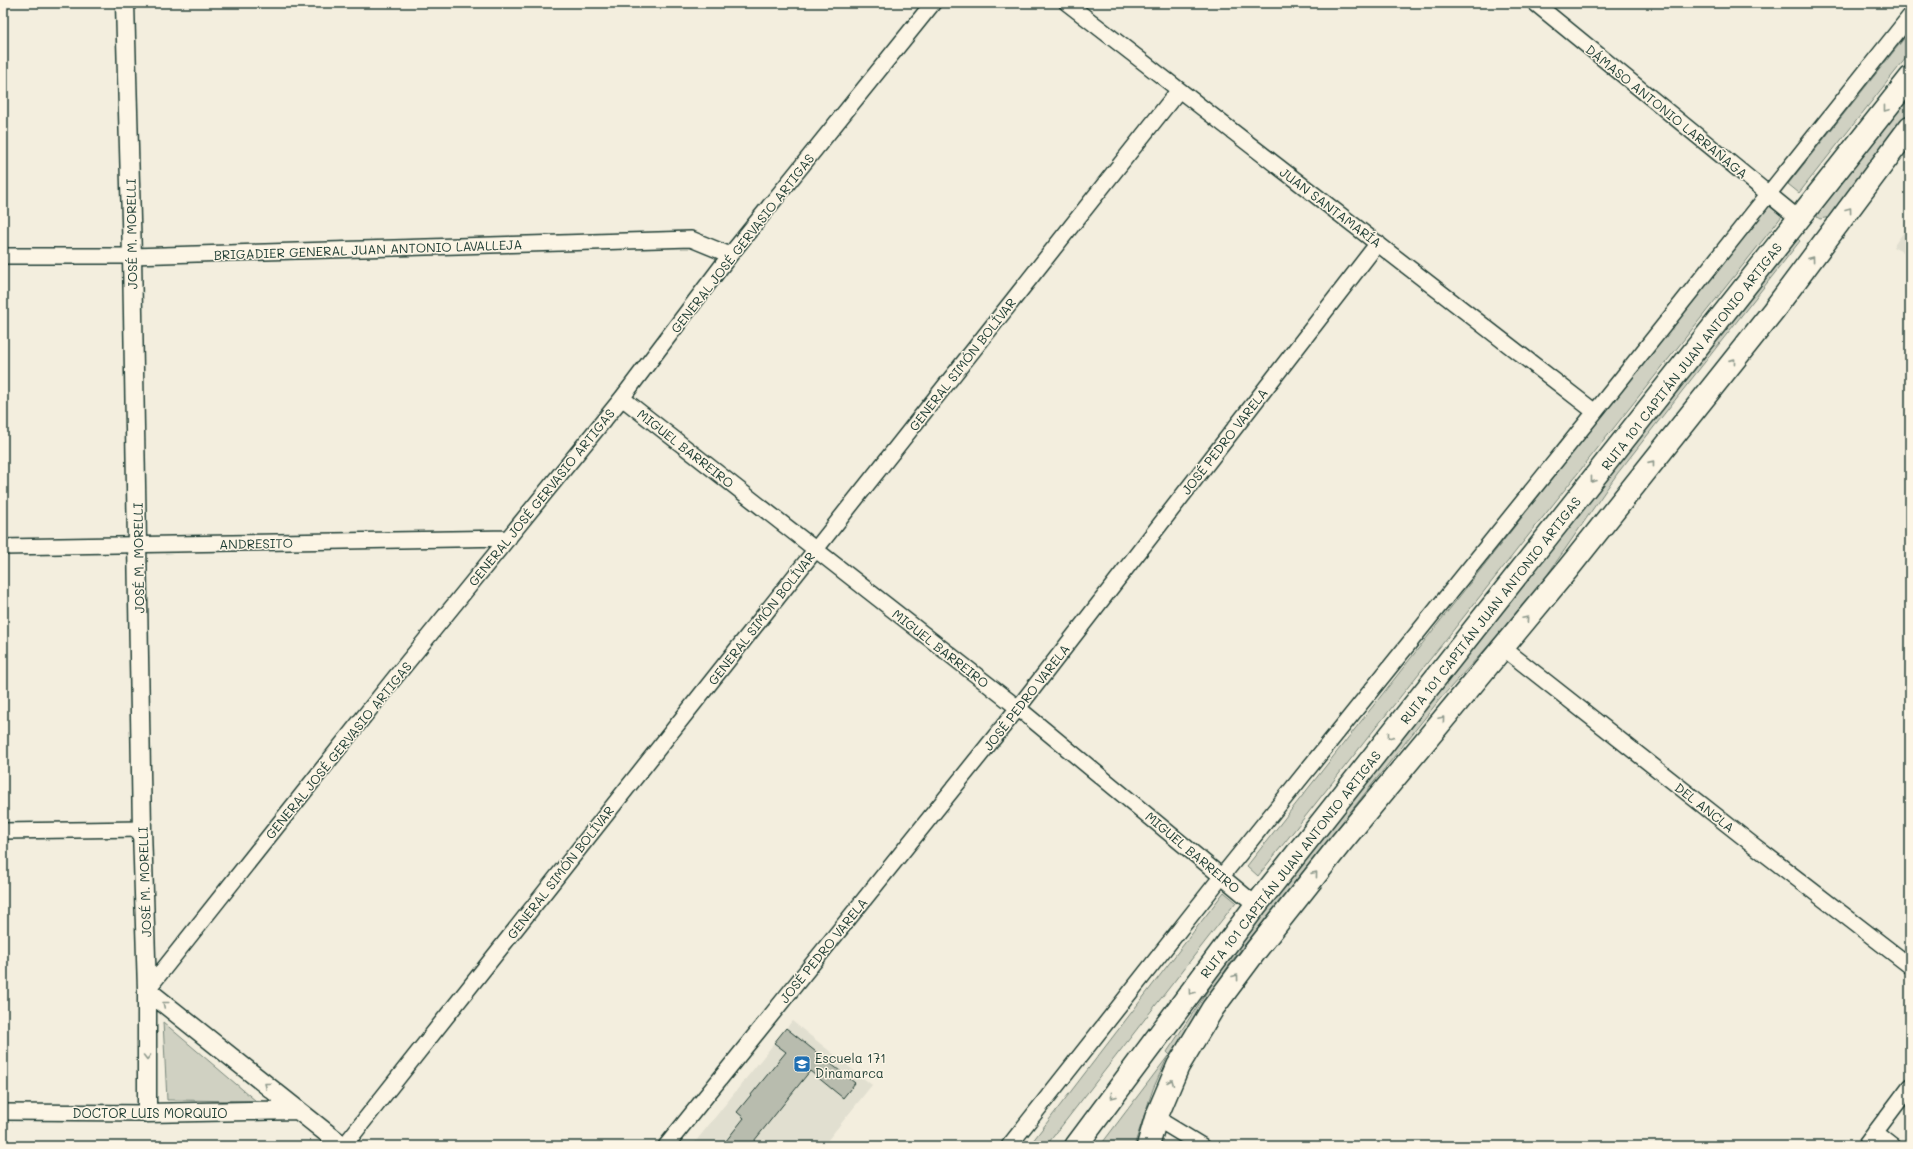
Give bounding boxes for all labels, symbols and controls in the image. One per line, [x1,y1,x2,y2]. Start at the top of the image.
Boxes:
street label: DÁMASO ANTONIO LARRAÑAGA [1583,40,1751,182]
one-way arrow [1883,104,1890,111]
street label: GENERAL JOSÉ GERVASIO ARTIGAS [667,150,817,336]
street label: JUAN SANTAMARÍA [1277,163,1385,251]
street label: JOSÉ M. MORELLI [122,178,140,289]
one-way arrow [1844,207,1851,214]
street label: BRIGADIER GENERAL JUAN ANTONIO LAVALLEJA [213,235,523,263]
street label: RUTA 101 CAPITÁN JUAN ANTONIO ARTIGAS [1597,239,1785,473]
one-way arrow [1807,256,1814,263]
street label: GENERAL SIMÓN BOLÍVAR [905,294,1019,434]
one-way arrow [1728,359,1735,366]
street label: JOSÉ PEDRO VARELA [1177,384,1271,498]
street label: GENERAL JOSÉ GERVASIO ARTIGAS [464,405,618,589]
street label: MIGUEL BARREIRO [634,405,738,491]
one-way arrow [1647,461,1654,468]
one-way arrow [1590,476,1597,483]
street label: RUTA 101 CAPITÁN JUAN ANTONIO ARTIGAS [1396,493,1584,727]
street label: JOSÉ M. MORELLI [129,502,147,613]
street label: ANDRESITO [219,534,293,552]
street label: GENERAL SIMÓN BOLÍVAR [704,548,818,688]
street label: MIGUEL BARREIRO [889,605,993,691]
one-way arrow [1521,617,1528,624]
street label: JOSÉ PEDRO VARELA [979,640,1073,754]
street label: GENERAL JOSÉ GERVASIO ARTIGAS [261,658,415,842]
one-way arrow [1438,717,1445,724]
one-way arrow [1387,731,1394,738]
street label: RUTA 101 CAPITÁN JUAN ANTONIO ARTIGAS [1196,747,1384,981]
street label: DEL ANCLA [1672,778,1738,836]
street label: GENERAL SIMÓN BOLÍVAR [503,802,617,942]
street label: MIGUEL BARREIRO [1142,807,1244,897]
street label: JOSÉ M. MORELLI [134,826,154,938]
one-way arrow [1311,871,1318,878]
street label: JOSÉ PEDRO VARELA [775,894,871,1006]
one-way arrow [1232,974,1239,981]
one-way arrow [1188,988,1196,995]
one-way arrow [163,1002,170,1009]
place label: Escuela 171 Dinamarca [815,1049,886,1081]
one-way arrow [143,1054,151,1060]
school or university icon: Escuela 171 Dinamarca [792,1054,812,1074]
one-way arrow [1166,1079,1174,1087]
one-way arrow [264,1083,271,1090]
one-way arrow [1111,1092,1118,1099]
street label: DOCTOR LUIS MORQUIO [72,1104,228,1121]

